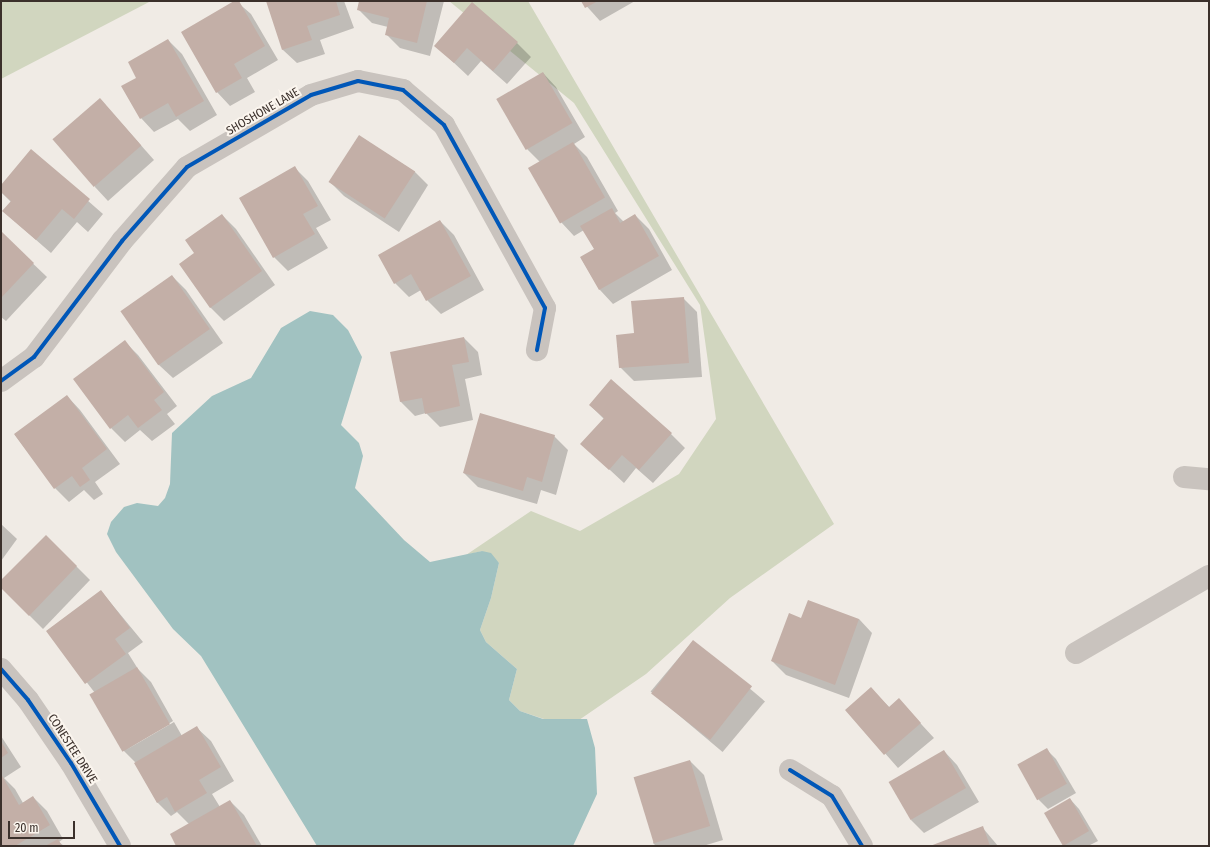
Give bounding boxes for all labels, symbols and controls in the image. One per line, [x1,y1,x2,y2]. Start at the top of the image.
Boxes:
street label: SHOSHONE LANE [224,85,302,139]
street label: CONESTEE DRIVE [44,712,100,786]
scale bar [10,813,77,839]
text: 20 m [15,821,39,835]

